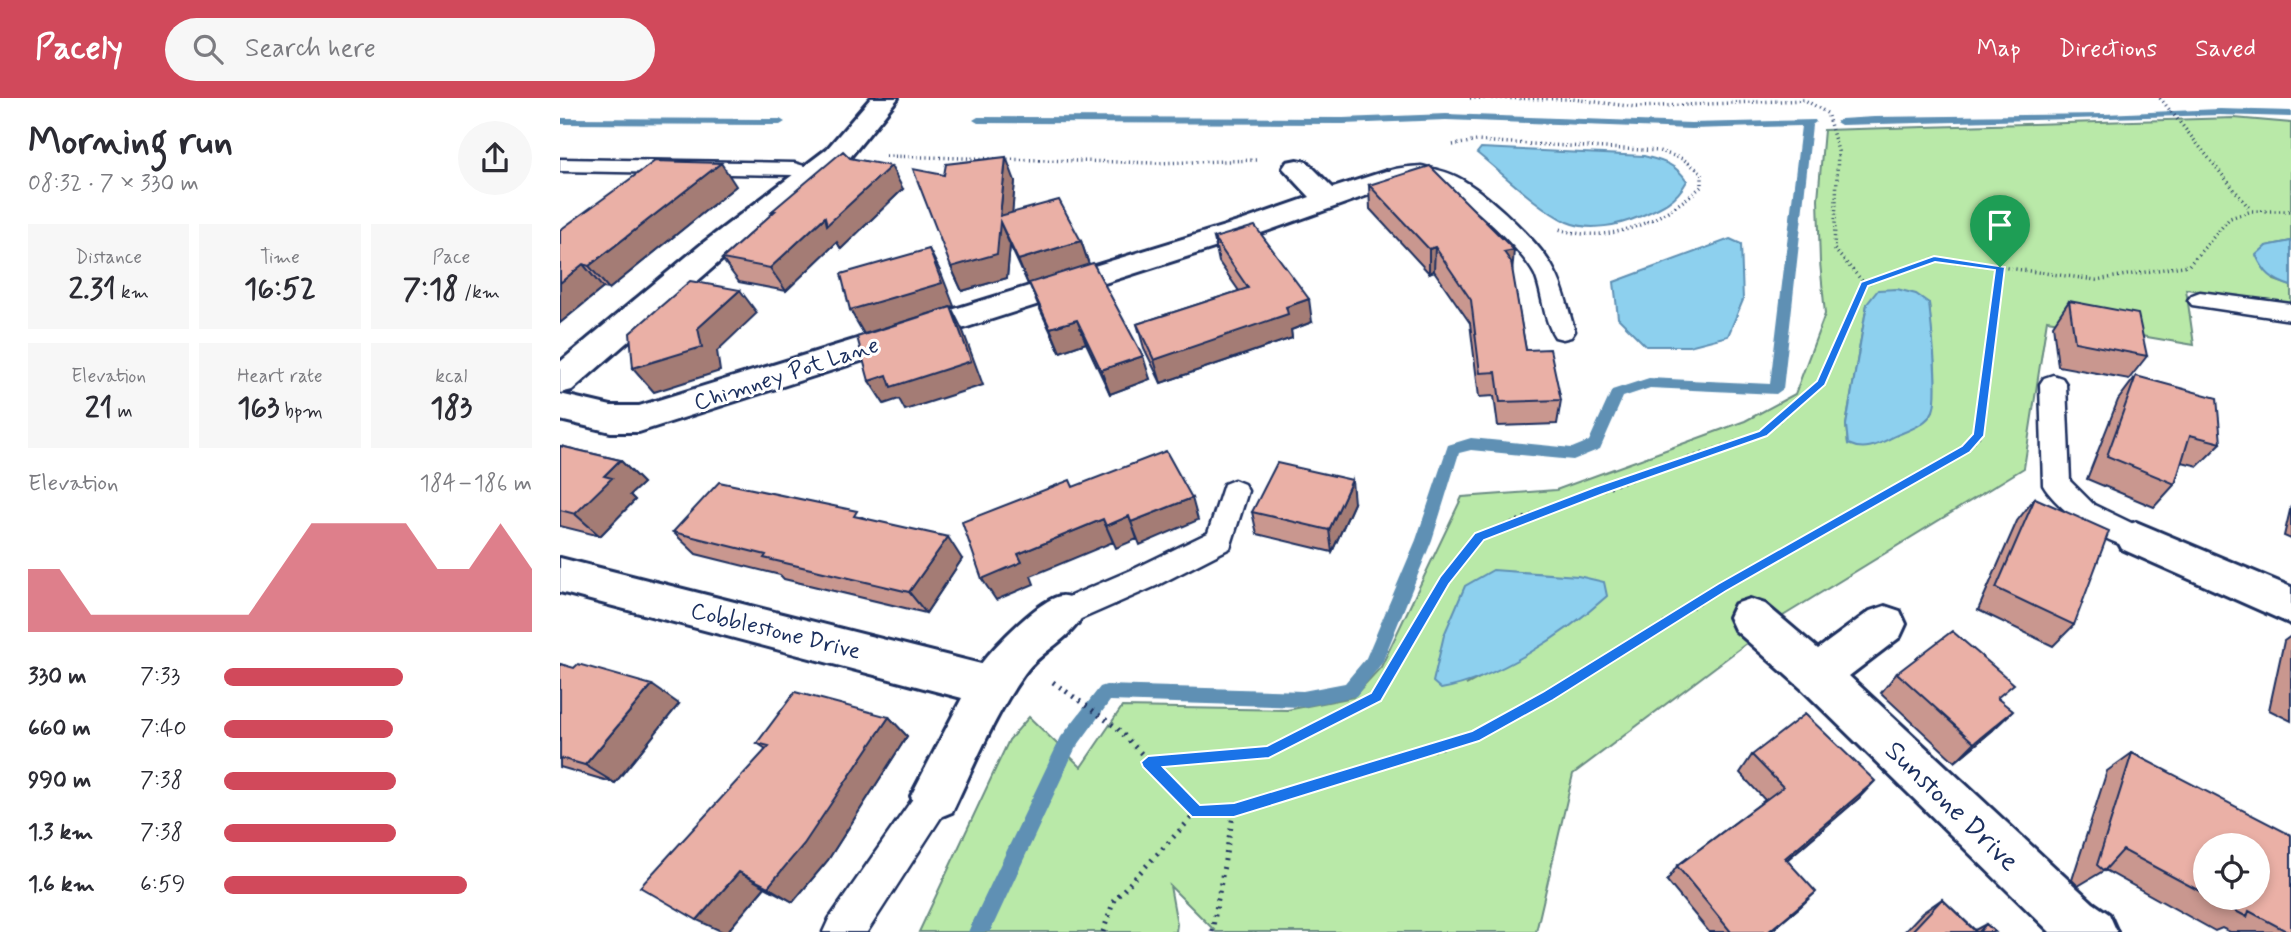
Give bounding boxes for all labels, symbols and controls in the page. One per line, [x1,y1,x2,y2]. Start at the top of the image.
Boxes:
search box [165,18,655,81]
text: Pacely [35,27,123,71]
icon: search [189,30,227,68]
text: Search here [245,32,376,66]
text: Map [1977,34,2021,65]
text: Directions [2059,34,2157,65]
text: Saved [2195,34,2256,65]
text: Morning run [28,118,233,167]
button: share [458,121,532,195]
text: 08:32 · 7 × 330 m [28,169,199,199]
pin [1970,195,2030,267]
icon: arrive [1981,206,2019,244]
text: Distance [75,245,142,270]
text: Time [260,245,300,270]
text: Pace [432,245,470,270]
text: 2.31 [69,270,116,309]
text: 16:52 [244,270,316,309]
text: 7:18 [403,270,459,309]
text: km [116,280,149,305]
text: /km [459,280,500,305]
street label: Chimney Pot Lane [690,331,883,419]
text: Elevation [71,364,146,389]
text: Heart rate [237,364,323,389]
text: kcal [435,364,467,389]
text: 21 [85,389,112,428]
text: 163 [237,389,279,428]
text: 183 [430,389,472,428]
text: m [112,399,133,424]
text: bpm [279,399,323,424]
text: Elevation [28,469,119,499]
text: 184–186 m [420,469,532,499]
street label: Cobblestone Drive [687,596,864,668]
text: 330 m [28,662,86,692]
text: 7:33 [140,662,180,692]
text: 660 m [28,714,91,744]
text: 7:40 [140,714,187,744]
street label: Sunstone Drive [1876,733,2026,880]
text: 990 m [28,766,91,796]
text: 7:38 [140,766,183,796]
text: 1.3 km [28,818,93,848]
text: 7:38 [140,818,183,848]
map controls [2193,833,2270,910]
button: locate [2193,833,2270,910]
text: 1.6 km [28,870,95,900]
text: 6:59 [140,870,185,900]

